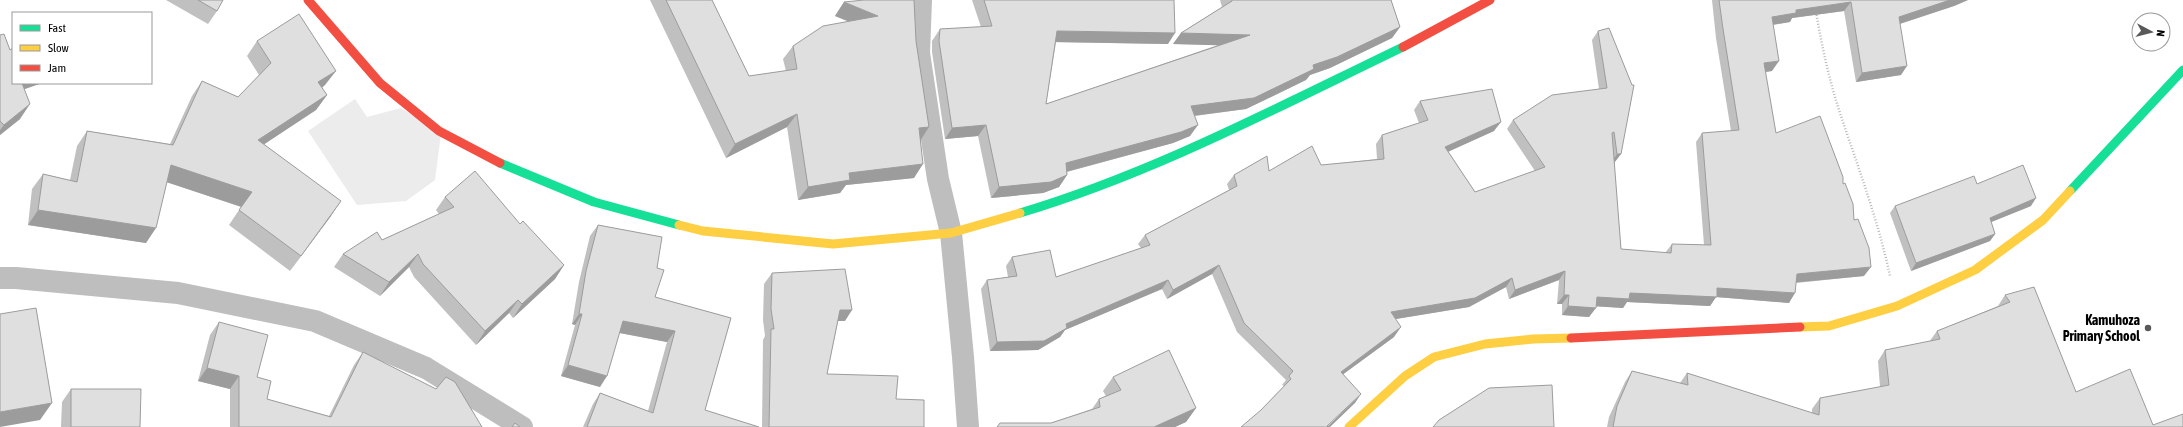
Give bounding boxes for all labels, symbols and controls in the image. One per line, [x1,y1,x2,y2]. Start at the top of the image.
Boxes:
legend [12,12,152,84]
north arrow [2131,12,2171,52]
text: Fast [48,21,66,35]
text: N [2155,29,2167,37]
text: Slow [48,41,69,55]
text: Jam [48,61,66,75]
place label: Kamuhoza Primary School [2063,312,2140,344]
marker: Kamuhoza Primary School [2143,323,2153,333]

